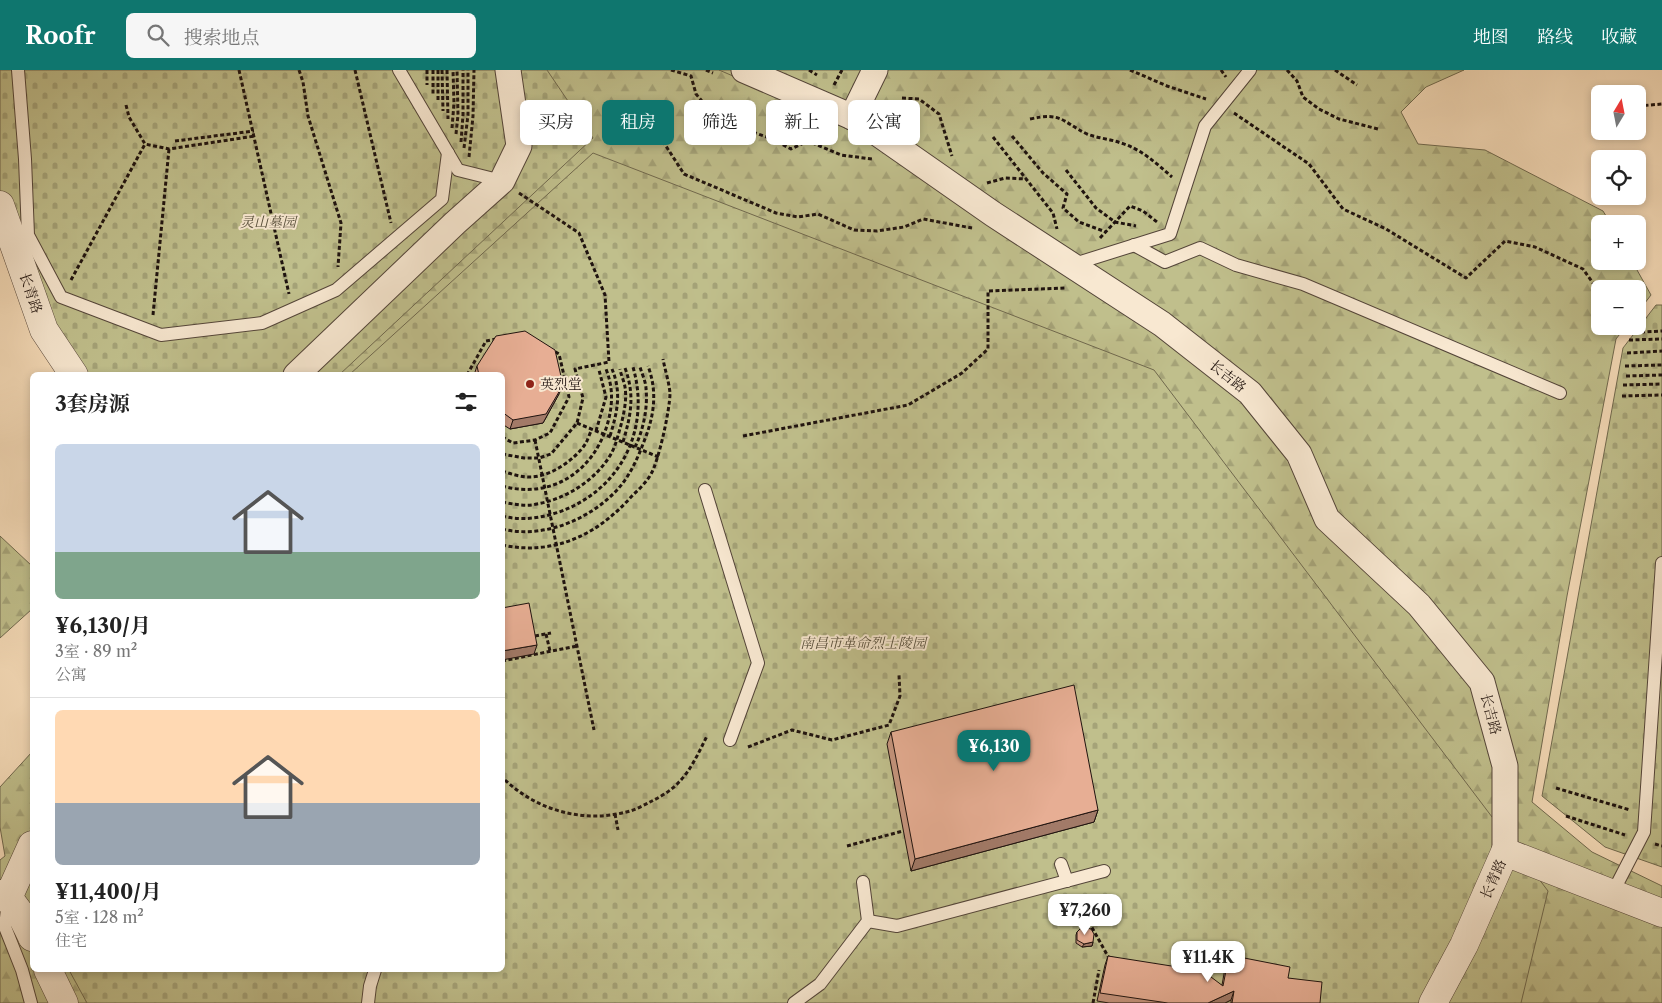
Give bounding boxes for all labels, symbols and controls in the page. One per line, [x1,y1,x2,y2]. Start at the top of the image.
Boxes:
search box [126,13,476,58]
text: Roofr [25,21,96,50]
icon: search [144,21,172,49]
text: 搜索地点 [184,26,260,49]
text: 地图 [1473,26,1509,48]
text: 路线 [1537,26,1573,48]
text: 收藏 [1601,26,1637,48]
north arrow [1591,85,1646,140]
map controls [1591,85,1646,335]
chip: 买房 [520,100,592,145]
chip: 租房 [602,100,674,145]
chip: 筛选 [684,100,756,145]
chip: 新上 [766,100,838,145]
chip: 公寓 [848,100,920,145]
button: locate [1591,150,1646,205]
park label: 灵山墓园 [240,213,298,231]
button: + [1591,215,1646,270]
street label: 长青路 [16,270,46,316]
button: − [1591,280,1646,335]
street label: 长吉路 [1206,356,1250,396]
place label: 英烈堂 [540,375,582,393]
marker: 英烈堂 [524,378,536,390]
icon: filters [452,388,480,416]
text: 3套房源 [55,391,130,416]
icon: home [223,477,313,567]
text: ¥6,130/月 [55,613,151,638]
park label: 南昌市革命烈士陵园 [800,634,928,652]
text: 3室 · 89 m² [55,641,137,661]
text: 公寓 [55,664,87,684]
street label: 长吉路 [1477,691,1505,737]
pin: ¥6,130 [953,730,1035,772]
text: ¥6,130 [968,736,1020,756]
icon: home [223,742,313,832]
street label: 长青路 [1476,856,1510,902]
text: ¥11,400/月 [55,879,162,904]
pin: ¥7,260 [1044,894,1126,936]
text: ¥7,260 [1059,900,1111,920]
text: 5室 · 128 m² [55,907,144,927]
text: 住宅 [55,930,87,950]
pin: ¥11.4K [1167,940,1249,983]
text: ¥11.4K [1182,947,1234,967]

